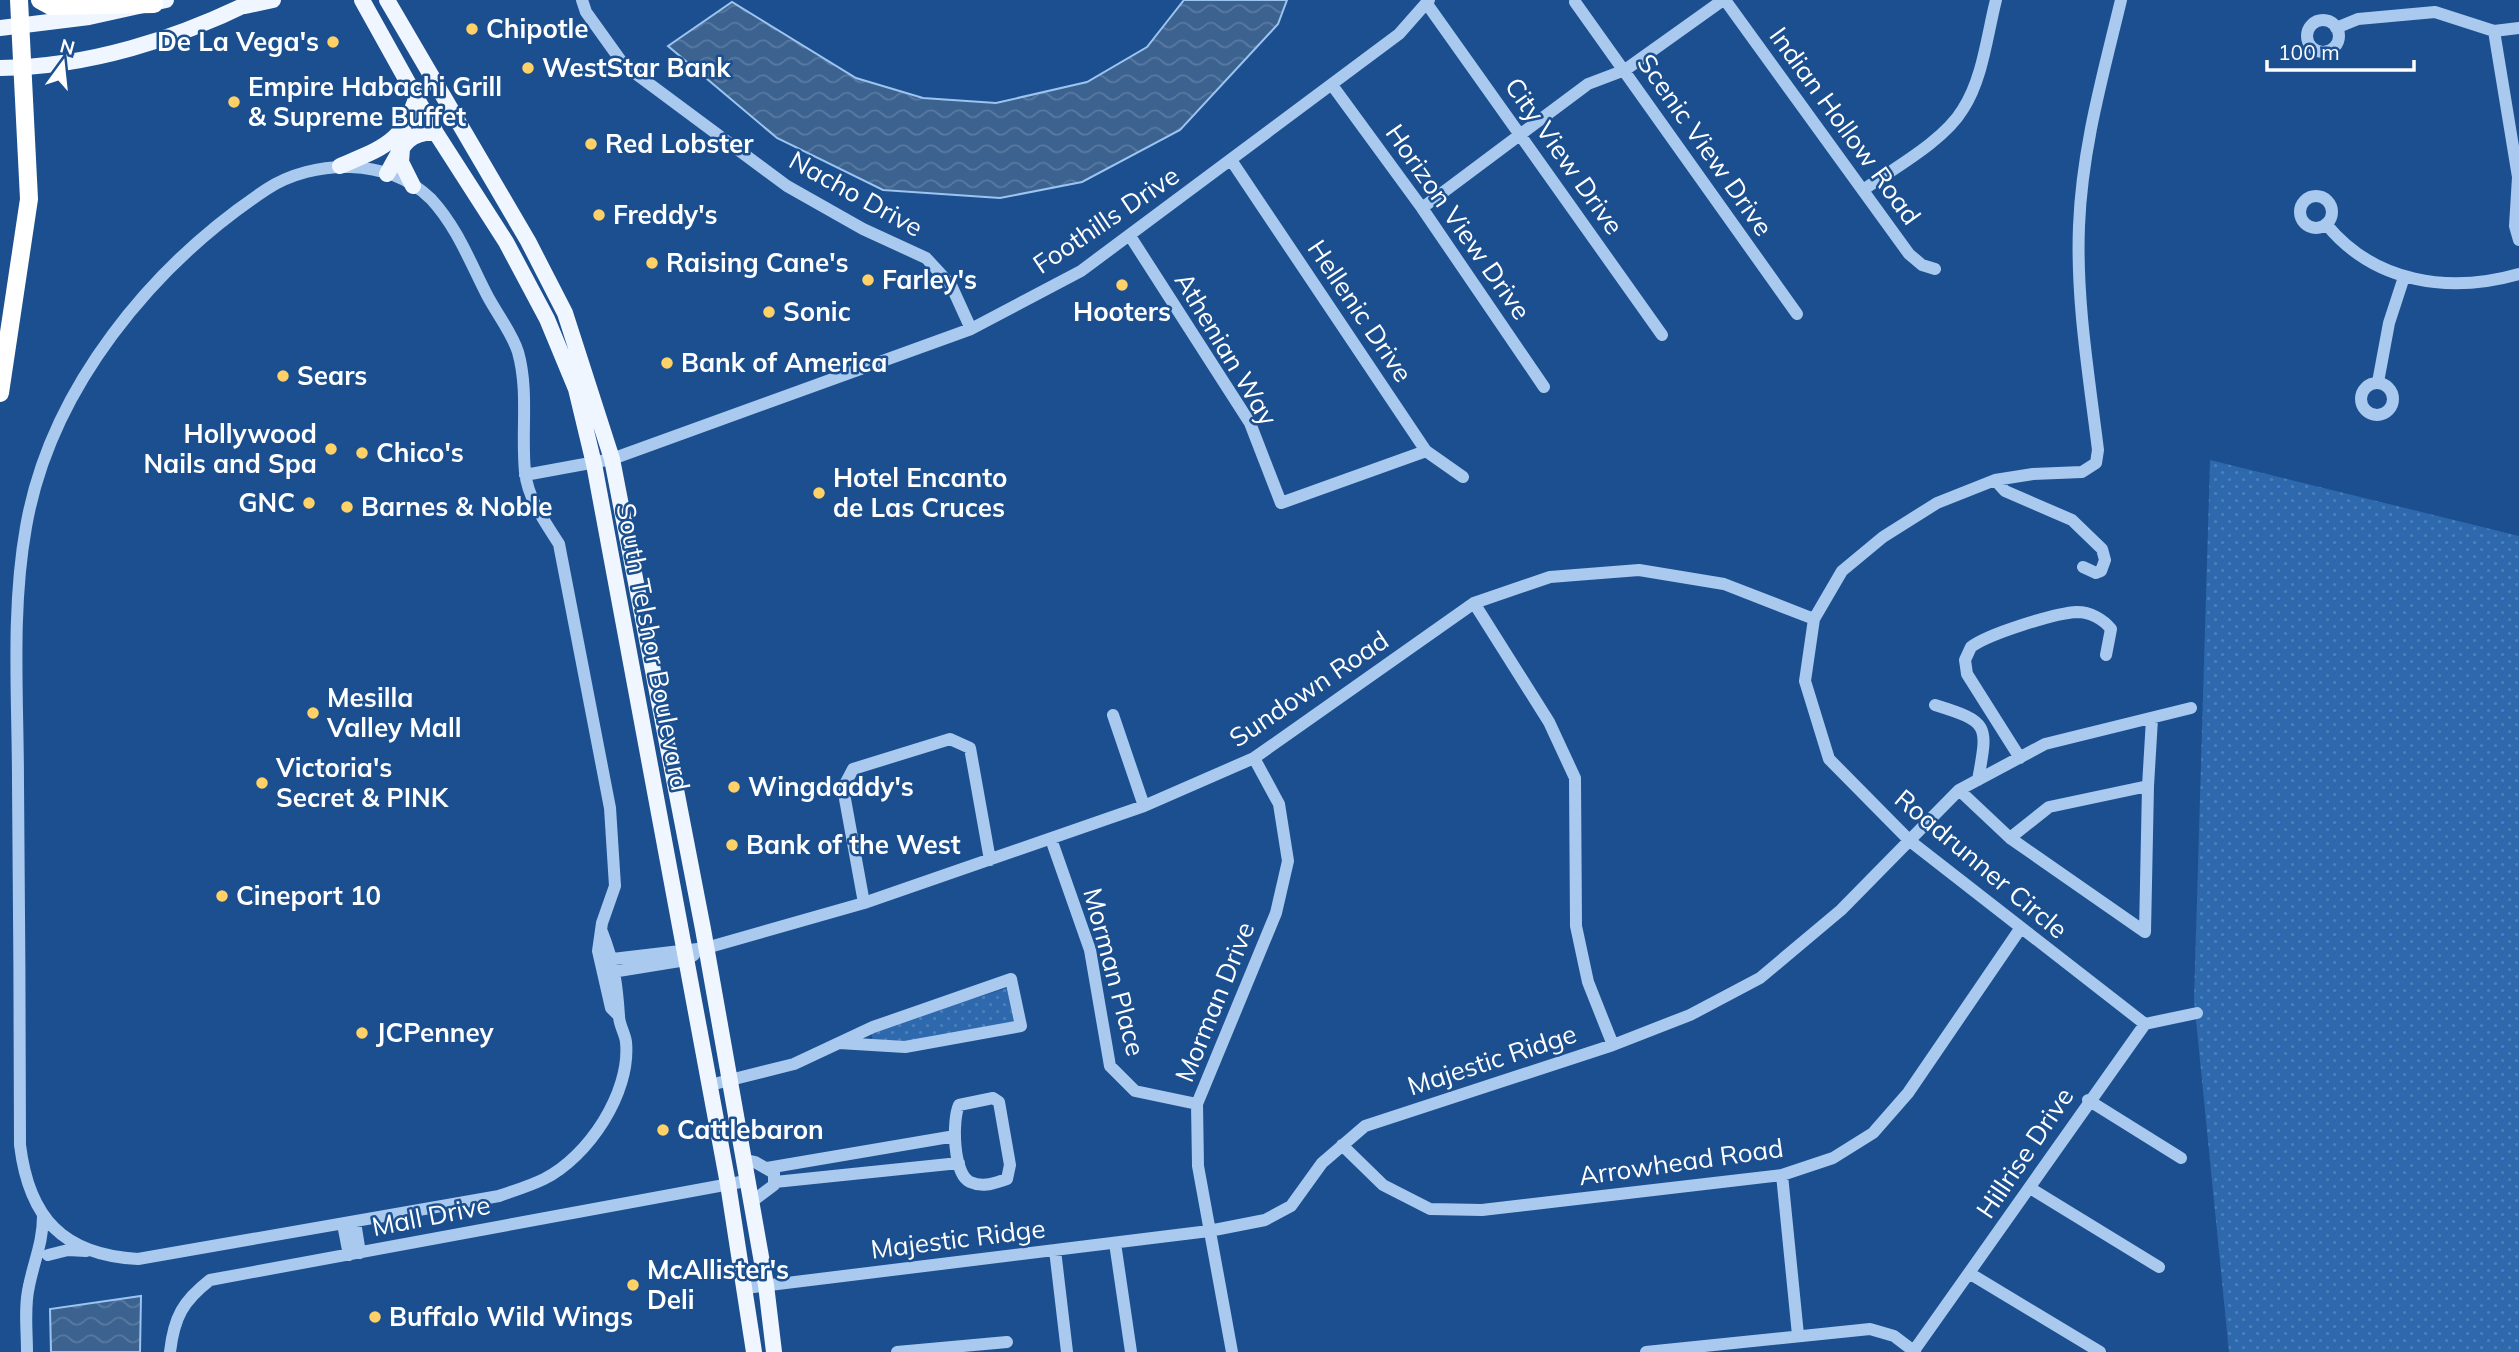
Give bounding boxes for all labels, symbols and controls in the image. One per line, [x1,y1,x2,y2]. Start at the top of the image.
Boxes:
place label: Chipotle [486,12,589,45]
street label: Indian Hollow Road [1763,20,1928,231]
marker: Chipotle [464,21,480,37]
place label: De La Vega's [157,25,319,58]
north arrow [28,28,98,98]
scale bar [2267,28,2414,72]
text: N [57,33,77,60]
marker: De La Vega's [325,34,341,50]
text: 100 m [2278,39,2340,65]
street label: Scenic View Drive [1630,47,1780,242]
place label: WestStar Bank [542,51,731,84]
marker: WestStar Bank [520,60,536,76]
place label: Empire Habachi Grill & Supreme Buffet [248,70,502,133]
street label: City View Drive [1498,71,1631,241]
marker: Empire Habachi Grill & Supreme Buffet [226,94,242,110]
street label: Horizon View Drive [1379,118,1538,326]
place label: Red Lobster [605,127,754,160]
marker: Red Lobster [583,136,599,152]
street label: Nacho Drive [784,143,929,244]
street label: Foothills Drive [1026,159,1185,281]
place label: Freddy's [613,198,718,231]
marker: Freddy's [591,207,607,223]
street label: Hellenic Drive [1301,233,1420,388]
place label: Raising Cane's [666,246,849,279]
marker: Raising Cane's [644,255,660,271]
place label: Farley's [882,263,977,296]
street label: Athenian Way [1168,266,1285,432]
marker: Farley's [860,272,876,288]
marker: Hooters [1114,277,1130,293]
place label: Sonic [783,295,851,328]
place label: Hooters [1073,295,1171,328]
marker: Sonic [761,304,777,320]
place label: Bank of America [681,346,887,379]
marker: Bank of America [659,355,675,371]
place label: Sears [297,359,367,392]
marker: Sears [275,368,291,384]
place label: Hollywood Nails and Spa [143,417,317,480]
place label: Chico's [376,436,464,469]
marker: Hollywood Nails and Spa [323,441,339,457]
marker: Chico's [354,445,370,461]
place label: Hotel Encanto de Las Cruces [833,461,1007,524]
marker: Hotel Encanto de Las Cruces [811,485,827,501]
place label: GNC [238,486,295,519]
place label: Barnes & Noble [361,490,553,523]
marker: GNC [301,495,317,511]
marker: Barnes & Noble [339,499,355,515]
street label: South Telshor Boulevard [609,500,698,793]
street label: Sundown Road [1223,623,1395,754]
place label: Mesilla Valley Mall [326,681,461,744]
marker: Mesilla Valley Mall [305,705,321,721]
place label: Victoria's Secret & PINK [275,751,450,814]
place label: Wingdaddy's [748,770,914,803]
marker: Victoria's Secret & PINK [254,775,270,791]
marker: Wingdaddy's [726,779,742,795]
street label: Roadrunner Circle [1888,782,2074,946]
place label: Bank of the West [746,828,961,861]
marker: Bank of the West [724,837,740,853]
place label: Cineport 10 [236,879,381,912]
street label: Morman Place [1076,884,1153,1059]
marker: Cineport 10 [214,888,230,904]
street label: Morman Drive [1167,917,1262,1087]
place label: JCPenney [376,1016,495,1049]
street label: Majestic Ridge [1403,1017,1580,1102]
marker: JCPenney [354,1025,370,1041]
street label: Hillrise Drive [1969,1081,2080,1224]
place label: Cattlebaron [677,1113,824,1146]
marker: Cattlebaron [655,1122,671,1138]
street label: Arrowhead Road [1577,1131,1785,1192]
street label: Mall Drive [369,1188,493,1243]
street label: Majestic Ridge [869,1211,1047,1266]
place label: McAllister's Deli [647,1253,789,1316]
marker: McAllister's Deli [625,1277,641,1293]
place label: Buffalo Wild Wings [389,1300,633,1333]
marker: Buffalo Wild Wings [367,1309,383,1325]

